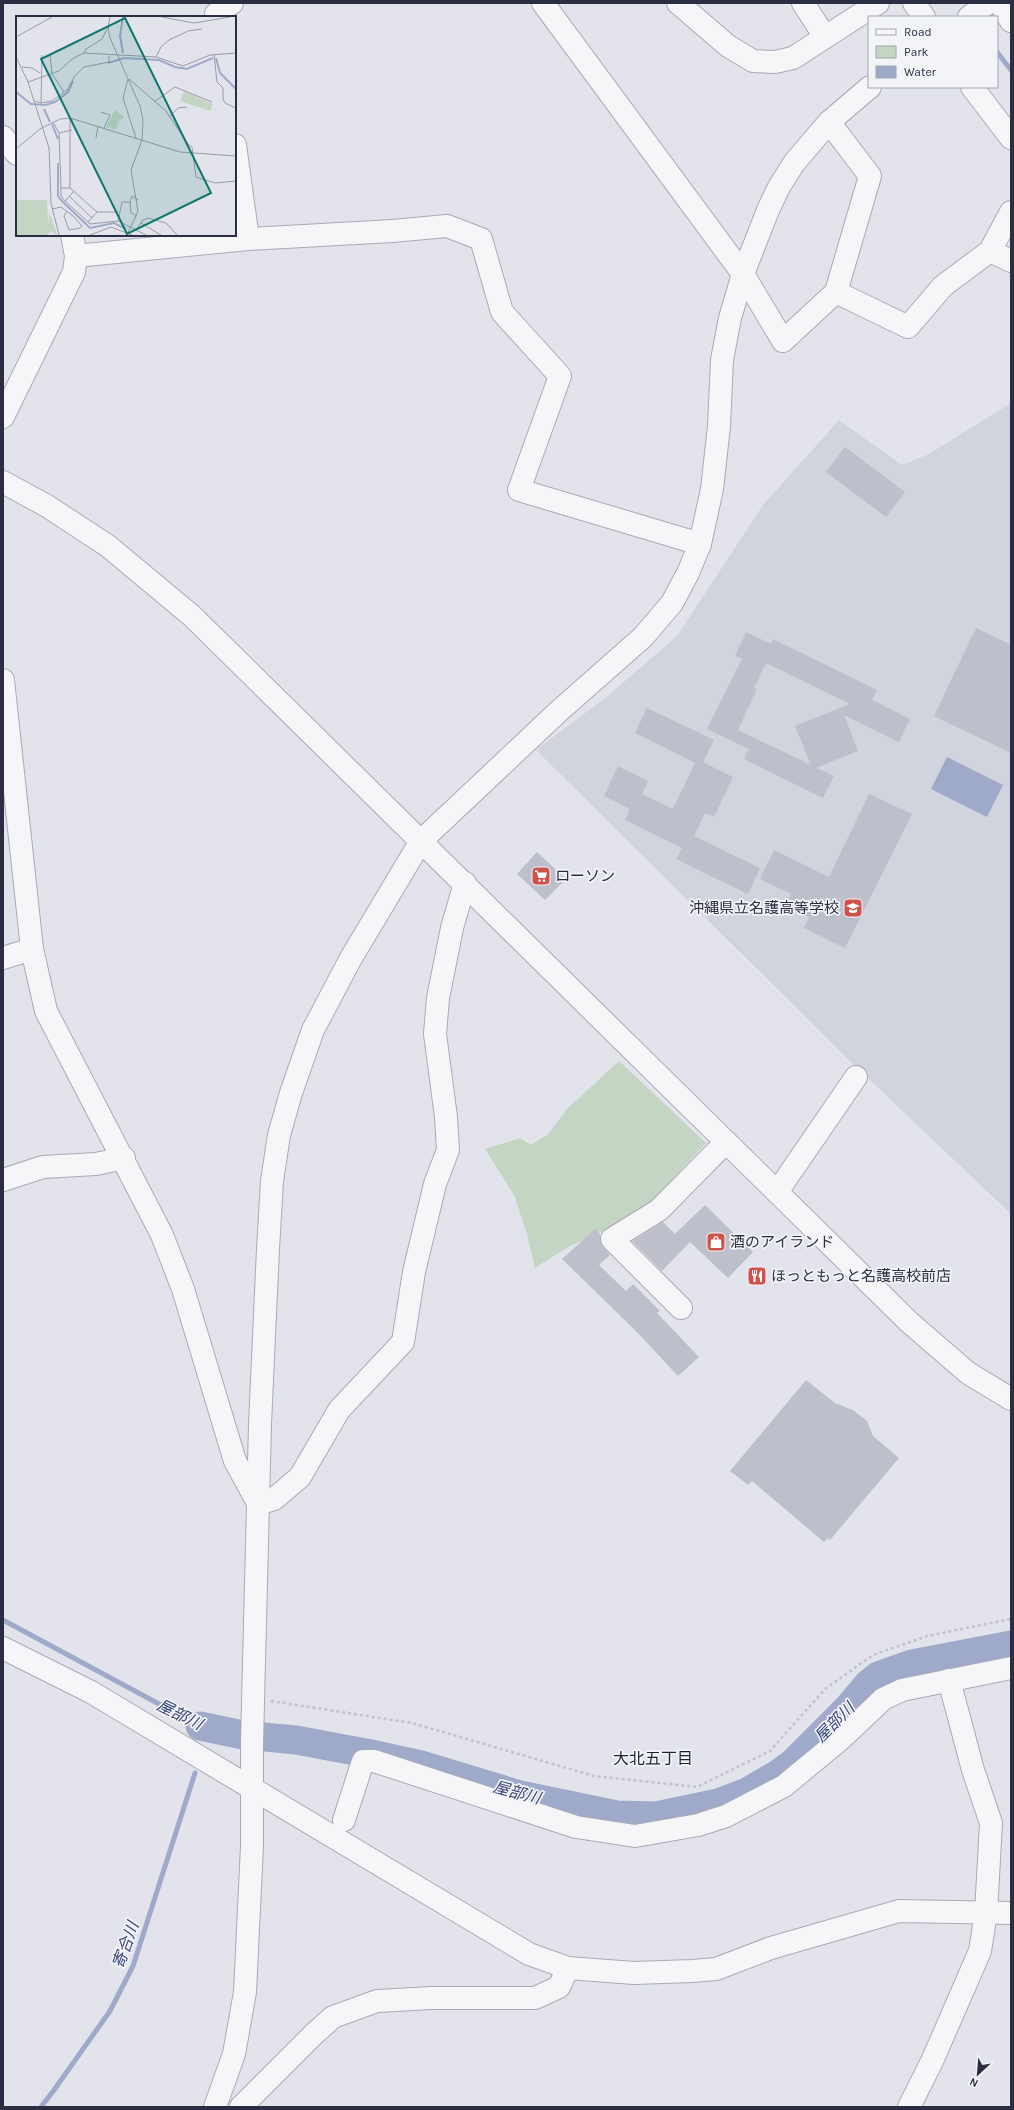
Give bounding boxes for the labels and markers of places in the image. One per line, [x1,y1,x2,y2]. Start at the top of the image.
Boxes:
supermarket icon: ローソン [530,865,552,887]
place label: ローソン [555,867,615,885]
school or university icon: 沖縄県立名護高等学校 [842,897,864,919]
place label: 沖縄県立名護高等学校 [689,899,839,917]
shop icon: 酒のアイランド [705,1231,727,1253]
place label: 酒のアイランド [730,1233,834,1251]
restaurant icon: ほっともっと名護高校前店 [746,1265,768,1287]
place label: ほっともっと名護高校前店 [771,1267,951,1285]

